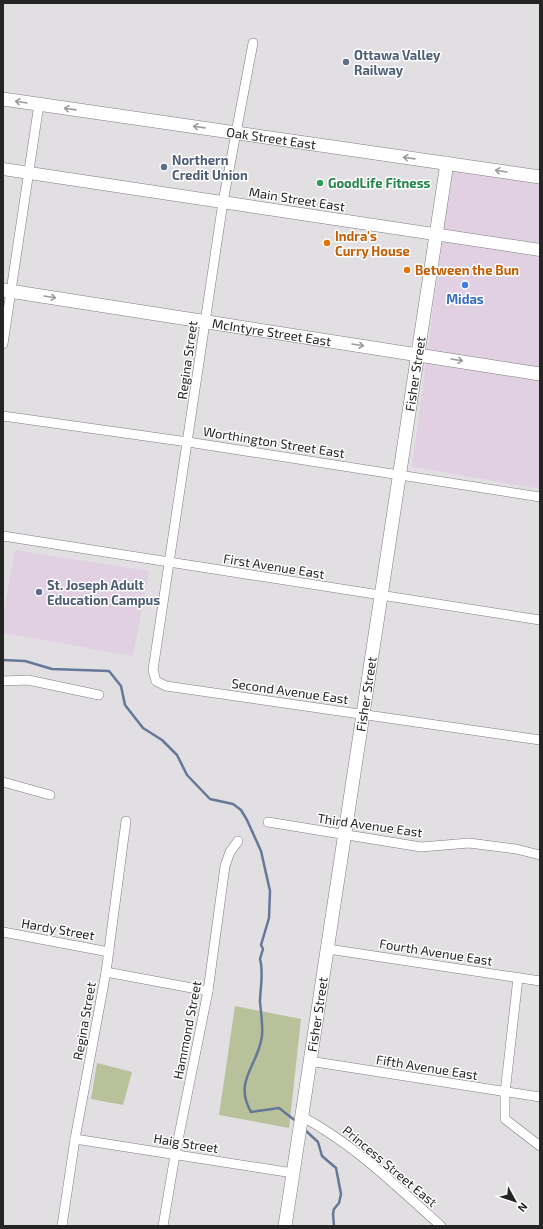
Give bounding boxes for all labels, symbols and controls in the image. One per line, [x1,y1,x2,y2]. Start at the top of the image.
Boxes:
place label: Ottawa Valley Railway [354,47,441,78]
marker: Ottawa Valley Railway [341,57,351,67]
one-way arrow [15,97,28,105]
one-way arrow [64,105,77,113]
one-way arrow [193,123,206,131]
street label: Oak Street East [225,124,317,152]
place label: Northern Credit Union [172,152,248,183]
one-way arrow [403,154,416,162]
marker: Northern Credit Union [159,162,169,172]
one-way arrow [495,167,508,175]
place label: GoodLife Fitness [328,175,431,191]
marker: GoodLife Fitness [315,178,325,188]
street label: Main Street East [248,183,346,215]
place label: Indra's Curry House [335,228,410,259]
marker: Indra's Curry House [322,238,332,248]
place label: Between the Bun [415,262,519,278]
marker: Between the Bun [402,265,412,275]
marker: Midas [460,280,470,290]
place label: Midas [446,291,484,307]
one-way arrow [43,293,56,301]
street label: McIntyre Street East [211,315,333,349]
street label: Regina Street [174,320,200,400]
street label: Fisher Street [401,335,428,412]
one-way arrow [351,341,364,349]
one-way arrow [450,356,463,364]
street label: Worthington Street East [202,423,346,461]
street label: First Avenue East [222,550,326,582]
place label: St. Joseph Adult Education Campus [47,577,160,608]
marker: St. Joseph Adult Education Campus [34,587,44,597]
street label: Fisher Street [352,656,380,733]
street label: Second Avenue East [230,675,350,707]
street label: Third Avenue East [316,810,424,840]
street label: Hardy Street [20,915,96,943]
street label: Fourth Avenue East [378,935,494,969]
street label: Fisher Street [304,976,331,1053]
street label: Hammond Street [170,979,204,1081]
street label: Regina Street [69,981,99,1061]
street label: Fifth Avenue East [375,1051,479,1083]
street label: Princess Street East [340,1122,440,1210]
street label: Haig Street [152,1130,220,1156]
north arrow [495,1181,535,1221]
text: N [515,1201,531,1215]

